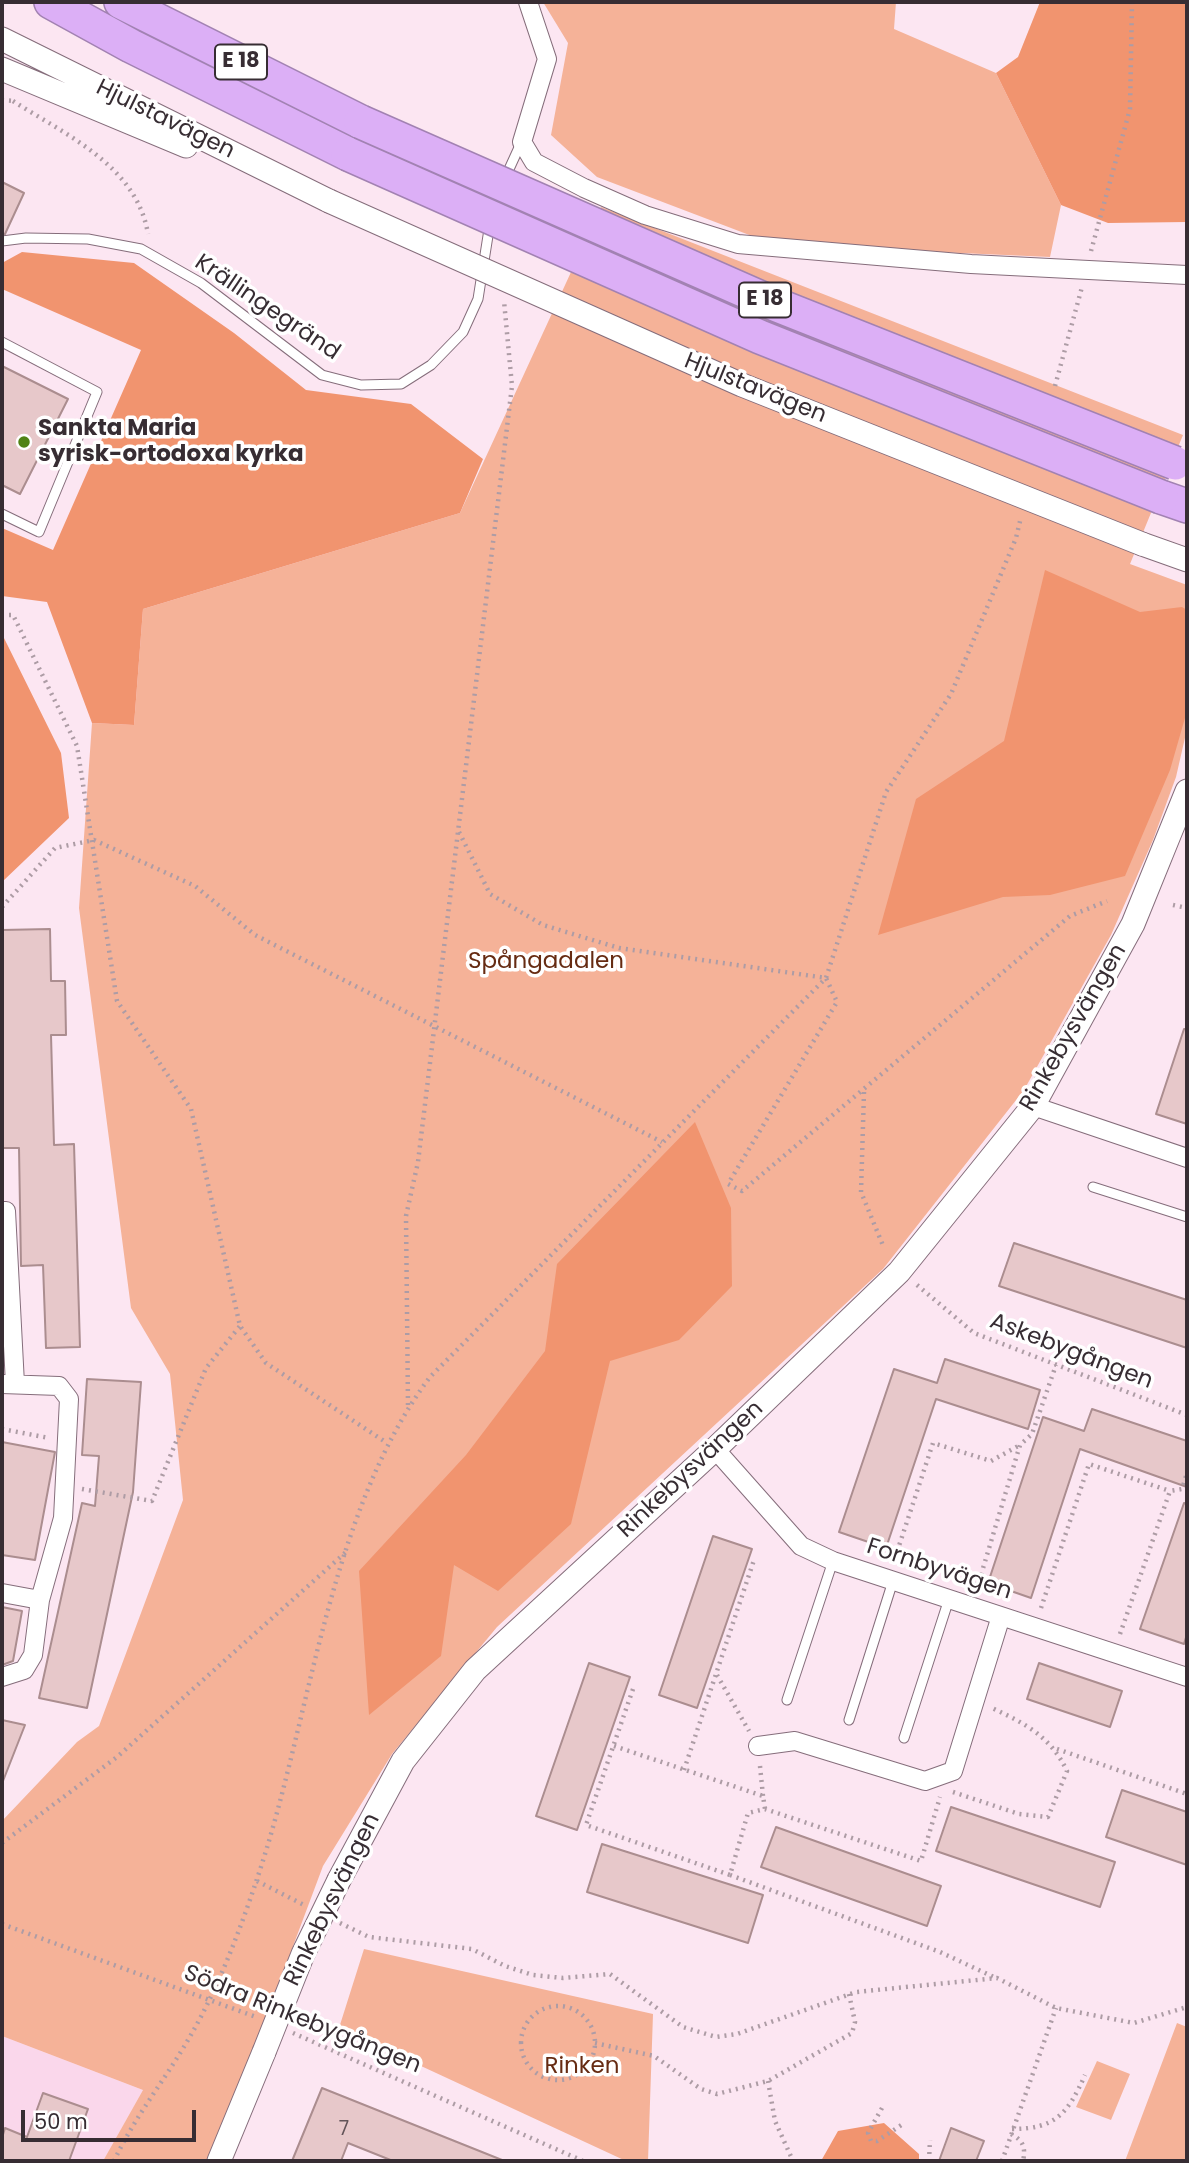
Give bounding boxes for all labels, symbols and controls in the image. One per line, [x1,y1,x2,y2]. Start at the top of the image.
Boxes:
road number: E 18 [215,44,267,80]
street label: Hjulstavägen [91,75,239,165]
street label: Krällingegränd [189,249,345,367]
road number: E 18 [739,282,791,318]
street label: Hjulstavägen [680,348,830,430]
place label: Sankta Maria syrisk-ortodoxa kyrka [38,415,304,469]
marker: Sankta Maria syrisk-ortodoxa kyrka [16,434,32,450]
street label: Rinkebysvängen [1015,939,1133,1117]
park label: Spångadalen [468,948,624,976]
street label: Askebygången [986,1308,1156,1396]
street label: Rinkebysvängen [613,1396,769,1544]
street label: Fornbyvägen [863,1534,1015,1606]
street label: Rinkebysvängen [279,1809,387,1991]
street label: Södra Rinkebygången [179,1960,425,2080]
park label: Rinken [544,2053,620,2081]
scale bar [24,2096,200,2140]
text: 50 m [34,2107,88,2136]
house number: 7 [339,2119,349,2141]

